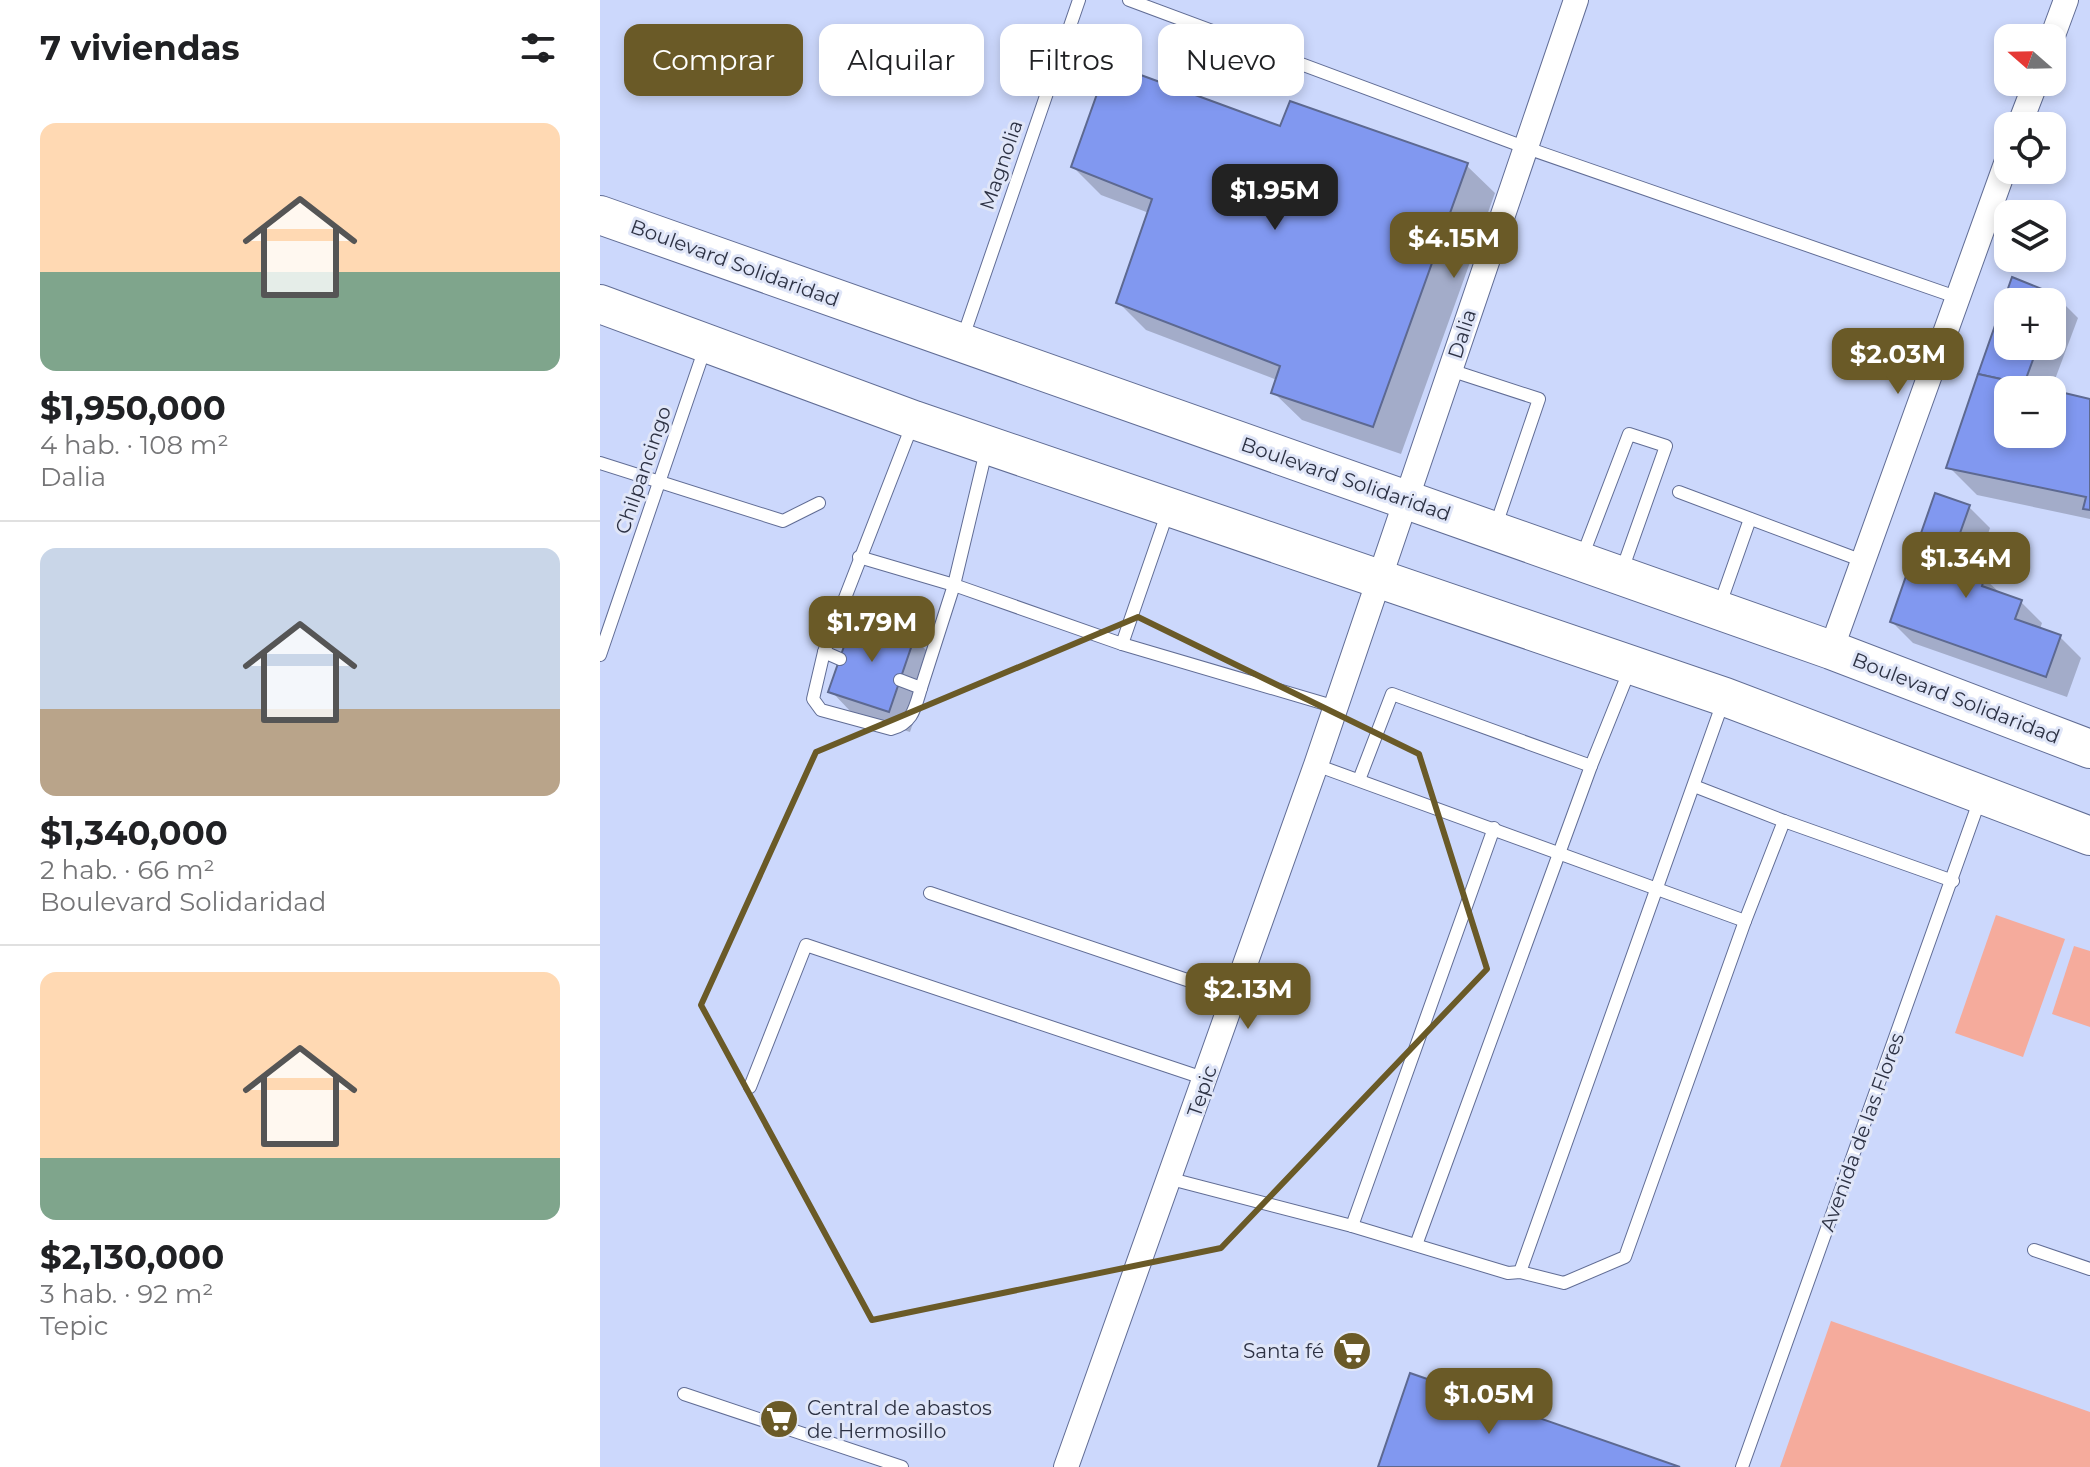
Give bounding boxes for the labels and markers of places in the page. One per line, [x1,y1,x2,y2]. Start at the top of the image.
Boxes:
pin: $1.95M [1210,164,1340,232]
pin: $4.15M [1389,212,1519,280]
pin: $2.03M [1833,328,1963,396]
pin: $1.34M [1901,532,2031,600]
pin: $1.79M [807,596,937,664]
pin: $2.13M [1183,963,1313,1031]
supermarket icon: Santa fé [1331,1330,1373,1372]
place label: Santa fé [1243,1339,1324,1363]
pin: $1.05M [1424,1368,1554,1436]
place label: Central de abastos de Hermosillo [807,1396,992,1443]
supermarket icon: Central de abastos de Hermosillo [758,1398,800,1440]

